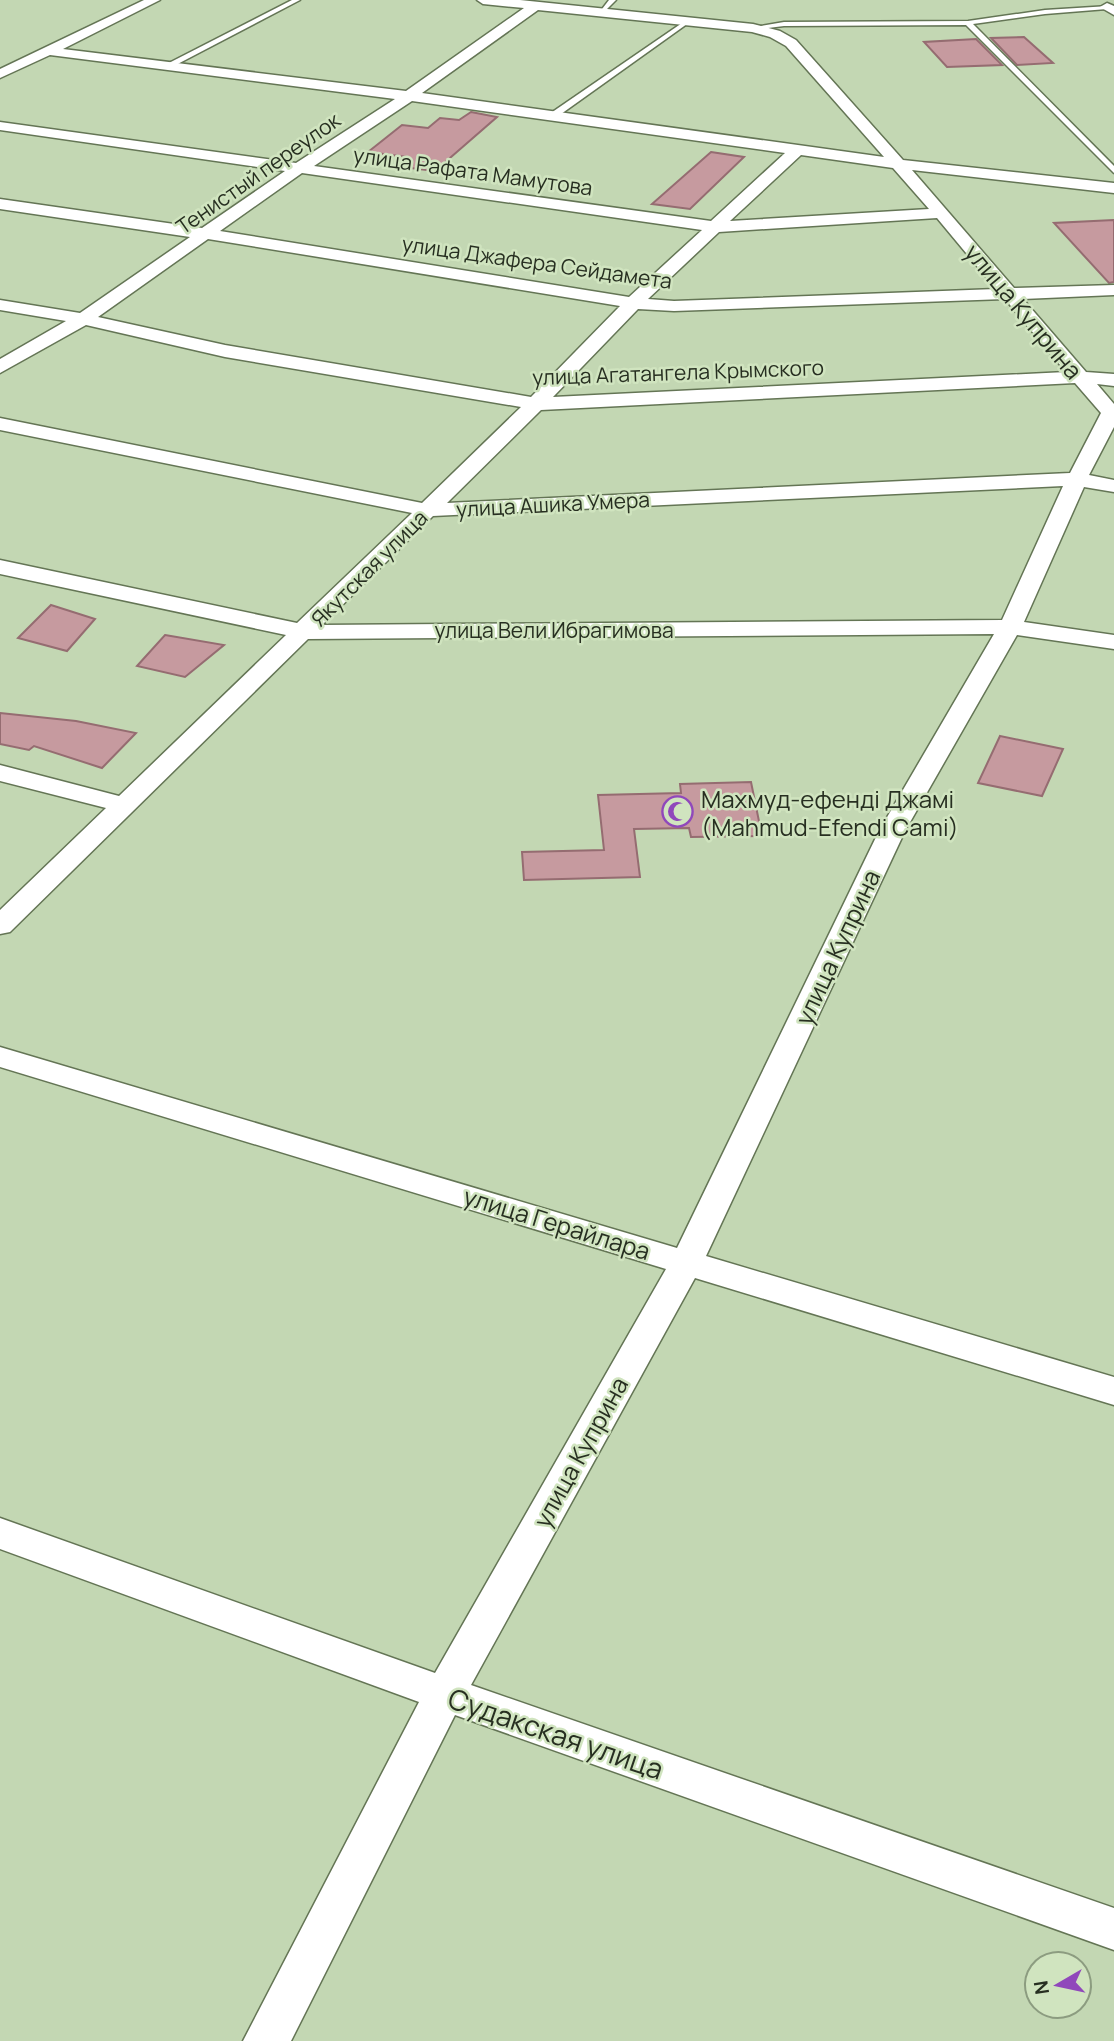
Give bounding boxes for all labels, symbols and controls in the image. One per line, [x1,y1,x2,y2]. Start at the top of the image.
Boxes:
street label: Тенистый переулок [170,106,346,240]
street label: улица Рафата Мамутова [352,140,594,202]
street label: улица Джафера Сейдамета [400,229,674,295]
street label: улица Куприна [958,236,1090,386]
street label: улица Агатангела Крымского [532,353,824,391]
street label: улица Ашика Умера [455,485,651,523]
street label: Якутская улица [305,504,433,632]
street label: улица Вели Ибрагимова [434,616,674,644]
place label: Махмуд-ефенді Джамі (Mahmud-Efendi Cami) [701,782,959,843]
mosque icon: Махмуд-ефенді Джамі (Mahmud-Efendi Cami) [661,795,695,829]
street label: улица Куприна [787,864,887,1030]
street label: улица Герайлара [460,1179,654,1267]
street label: улица Куприна [525,1371,635,1533]
street label: Судакская улица [443,1678,669,1788]
north arrow [1023,1950,1093,2020]
text: N [1027,1979,1055,1996]

